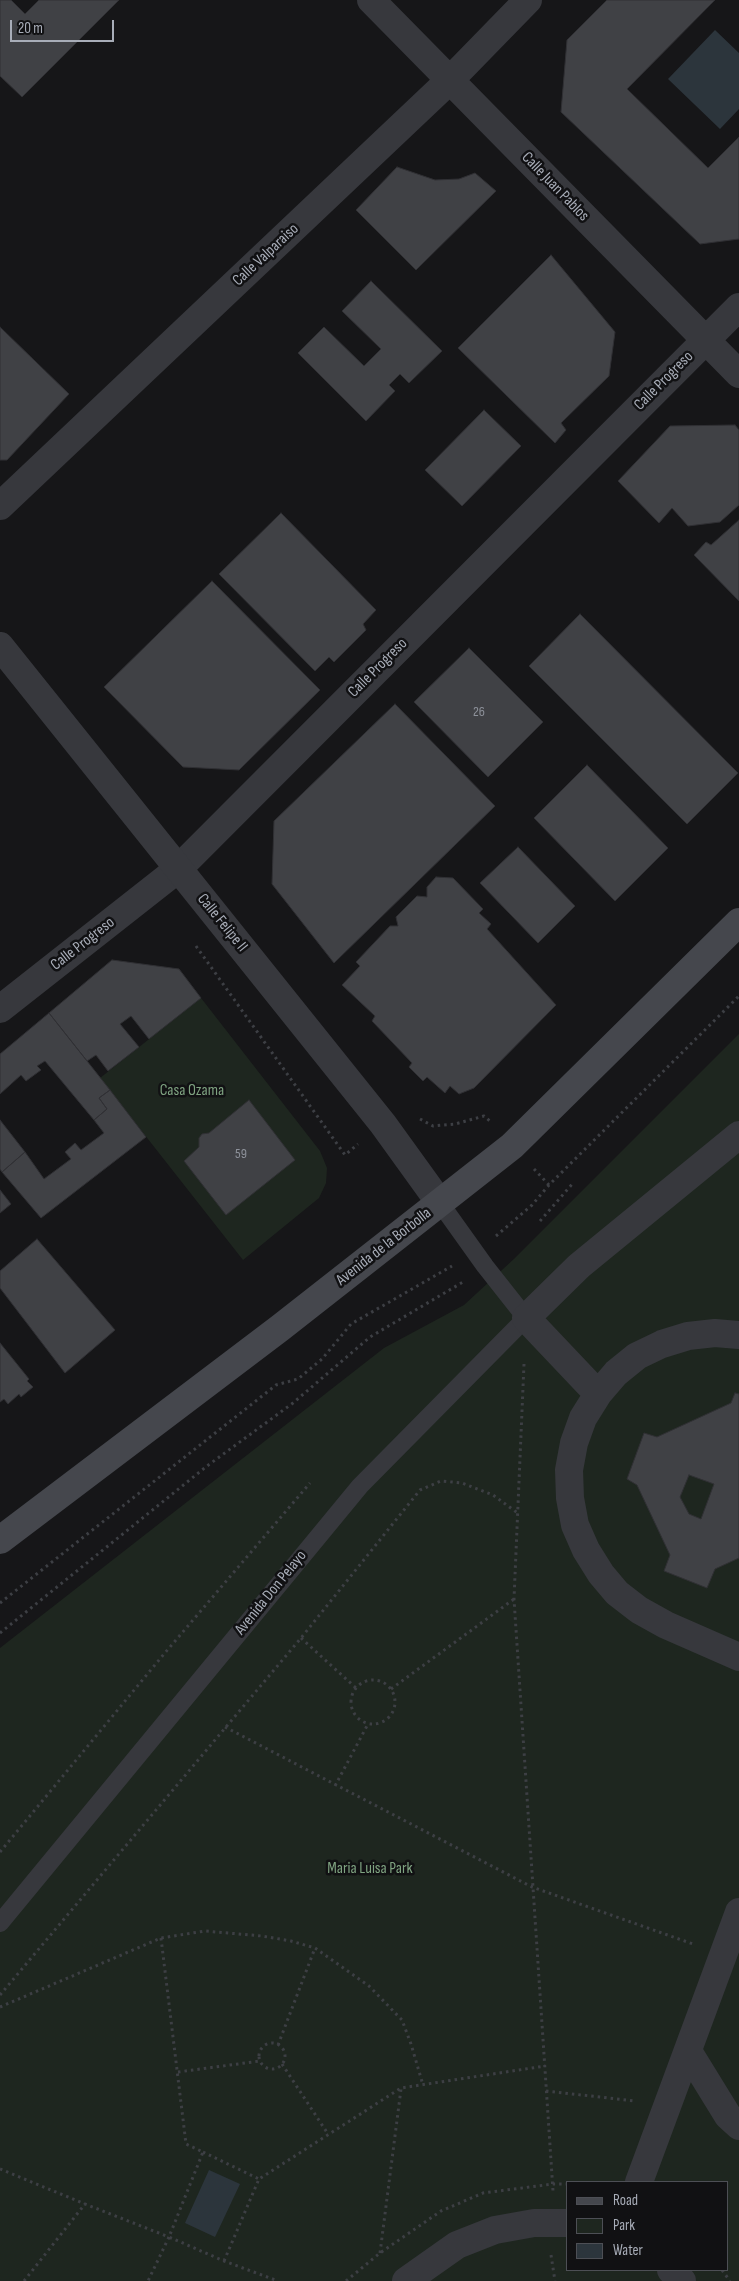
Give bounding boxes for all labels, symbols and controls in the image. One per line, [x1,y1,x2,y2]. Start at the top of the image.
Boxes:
scale bar [12,10,116,42]
text: 20 m [18,19,43,38]
street label: Calle Juan Pablos [517,148,593,226]
street label: Calle Valparaiso [229,220,303,290]
street label: Calle Progreso [630,347,698,415]
street label: Calle Progreso [344,634,412,702]
house number: 26 [473,704,485,720]
street label: Calle Felipe II [193,890,251,956]
street label: Calle Progreso [47,913,119,975]
park label: Casa Ozama [160,1081,224,1101]
house number: 59 [235,1146,247,1162]
street label: Avenida de la Borbolla [333,1204,435,1290]
street label: Avenida Don Pelayo [231,1547,311,1639]
park label: Maria Luisa Park [327,1859,413,1879]
legend [566,2181,729,2271]
text: Road [613,2191,638,2210]
text: Park [613,2216,635,2235]
text: Water [613,2241,643,2260]

